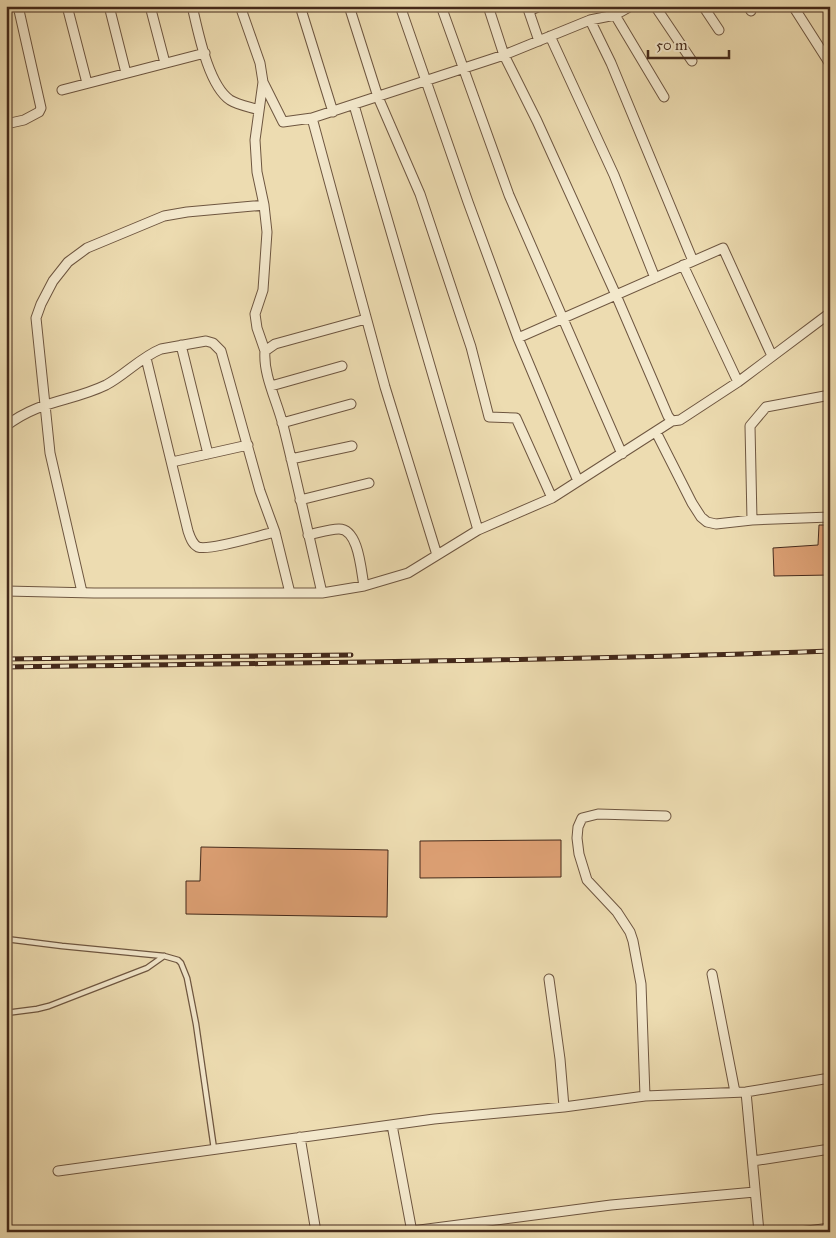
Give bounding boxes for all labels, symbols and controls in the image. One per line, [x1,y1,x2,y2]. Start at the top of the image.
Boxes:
scale bar [648,28,730,60]
text: 50 m [656,36,688,54]

